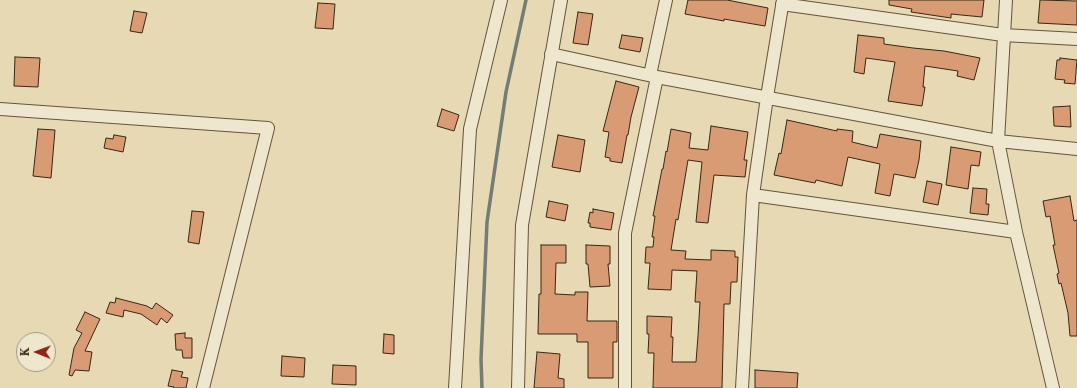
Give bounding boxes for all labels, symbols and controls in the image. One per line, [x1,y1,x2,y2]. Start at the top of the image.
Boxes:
north arrow [16,332,56,372]
text: K [18,347,32,356]

